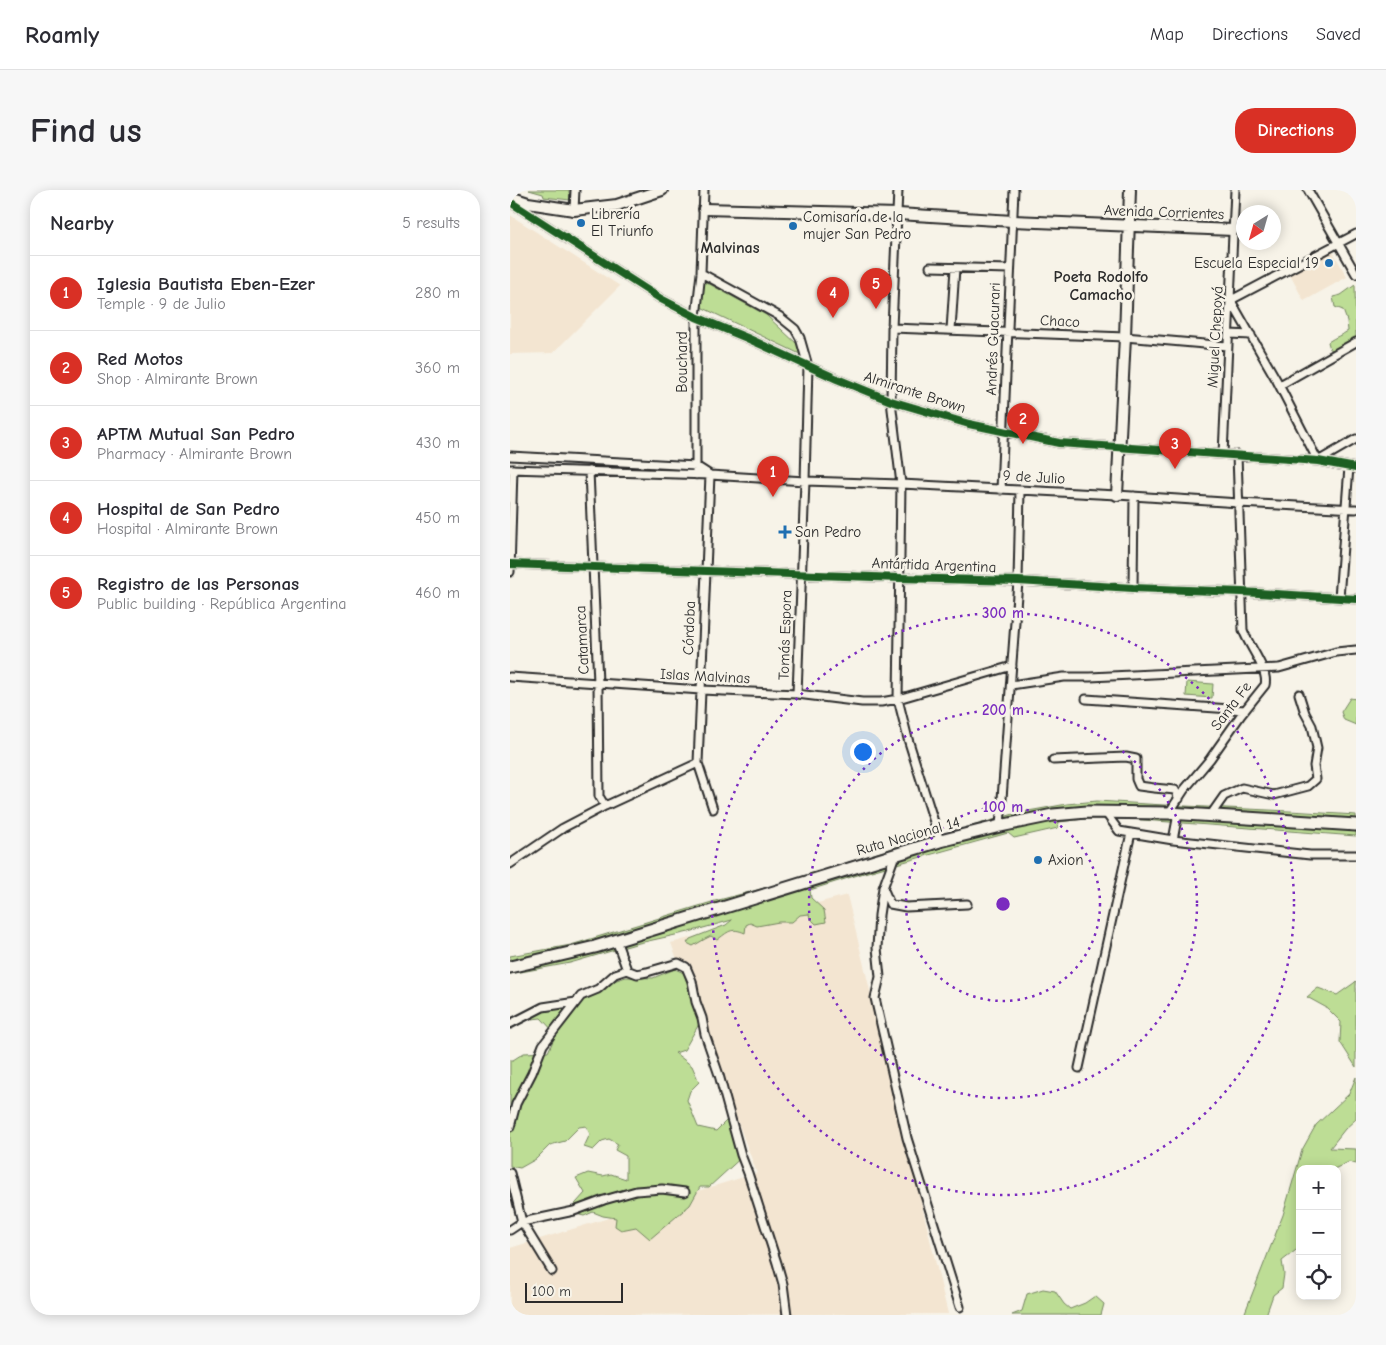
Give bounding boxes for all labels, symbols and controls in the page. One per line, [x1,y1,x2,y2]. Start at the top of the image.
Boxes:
text: Roamly [25,21,99,49]
text: Map [1150,24,1184,45]
text: Directions [1212,24,1288,45]
text: Saved [1316,24,1361,45]
button: Directions [1235,108,1356,153]
text: Find us [30,110,142,151]
street label: Avenida Corrientes [1103,201,1225,223]
place label: Librería El Triunfo [591,205,653,240]
north arrow [1236,205,1281,250]
place label: Comisaría de la mujer San Pedro [803,208,911,243]
text: Nearby [50,211,114,235]
text: 5 results [402,214,460,232]
marker: Librería El Triunfo [575,217,587,229]
marker: Comisaría de la mujer San Pedro [787,220,799,232]
district label: Malvinas [700,239,760,257]
place label: Escuela Especial 19 [1194,254,1319,272]
marker: Escuela Especial 19 [1323,257,1335,269]
pin: 5 [860,268,892,309]
district label: Poeta Rodolfo Camacho [1054,268,1148,304]
text: Iglesia Bautista Eben-Ezer [97,273,315,295]
pin: 4 [817,277,849,318]
street label: Andrés Guacurari [982,282,1004,396]
text: 1 [63,284,69,302]
text: 280 m [415,284,460,302]
street label: Miguel Chepoyá [1203,285,1227,389]
text: Temple · 9 de Julio [97,295,226,313]
street label: Chaco [1039,311,1081,331]
street label: Bouchard [673,331,691,393]
text: Red Motos [97,348,183,370]
text: 2 [62,359,70,377]
text: 360 m [415,359,460,377]
street label: Almirante Brown [862,367,968,417]
text: Shop · Almirante Brown [97,370,258,388]
pin: 2 [1007,403,1039,444]
text: APTM Mutual San Pedro [97,423,295,445]
pin: 3 [1159,428,1191,469]
text: 3 [62,434,70,452]
text: 430 m [416,434,460,452]
text: Pharmacy · Almirante Brown [97,445,292,463]
pin: 1 [757,456,789,497]
street label: 9 de Julio [1002,466,1066,488]
text: Hospital de San Pedro [97,498,280,520]
text: 4 [62,509,70,527]
text: 450 m [415,509,460,527]
text: Hospital · Almirante Brown [97,520,278,538]
place label: San Pedro [795,523,861,541]
marker: San Pedro [779,526,791,538]
street label: Antártida Argentina [871,554,997,576]
text: Registro de las Personas [97,573,299,595]
text: 5 [62,584,70,602]
text: 460 m [415,584,460,602]
street label: Tomás Espora [774,590,796,680]
text: Public building · República Argentina [97,595,347,613]
street label: Córdoba [679,601,699,655]
text: 300 m [982,604,1024,622]
street label: Catamarca [571,605,593,675]
street label: Islas Malvinas [660,665,750,687]
street label: Santa Fe [1207,678,1255,734]
text: 200 m [982,701,1024,719]
your location [850,739,876,765]
text: 100 m [983,798,1023,816]
street label: Ruta Nacional 14 [854,813,962,859]
place label: Axion [1048,851,1083,869]
marker: Axion [1032,854,1044,866]
centre of rings [994,895,1012,913]
map controls [1296,1165,1341,1300]
button: + [1296,1165,1341,1210]
button: − [1296,1210,1341,1255]
button: locate [1296,1255,1341,1300]
scale bar [525,1280,622,1303]
text: 100 m [532,1283,571,1300]

